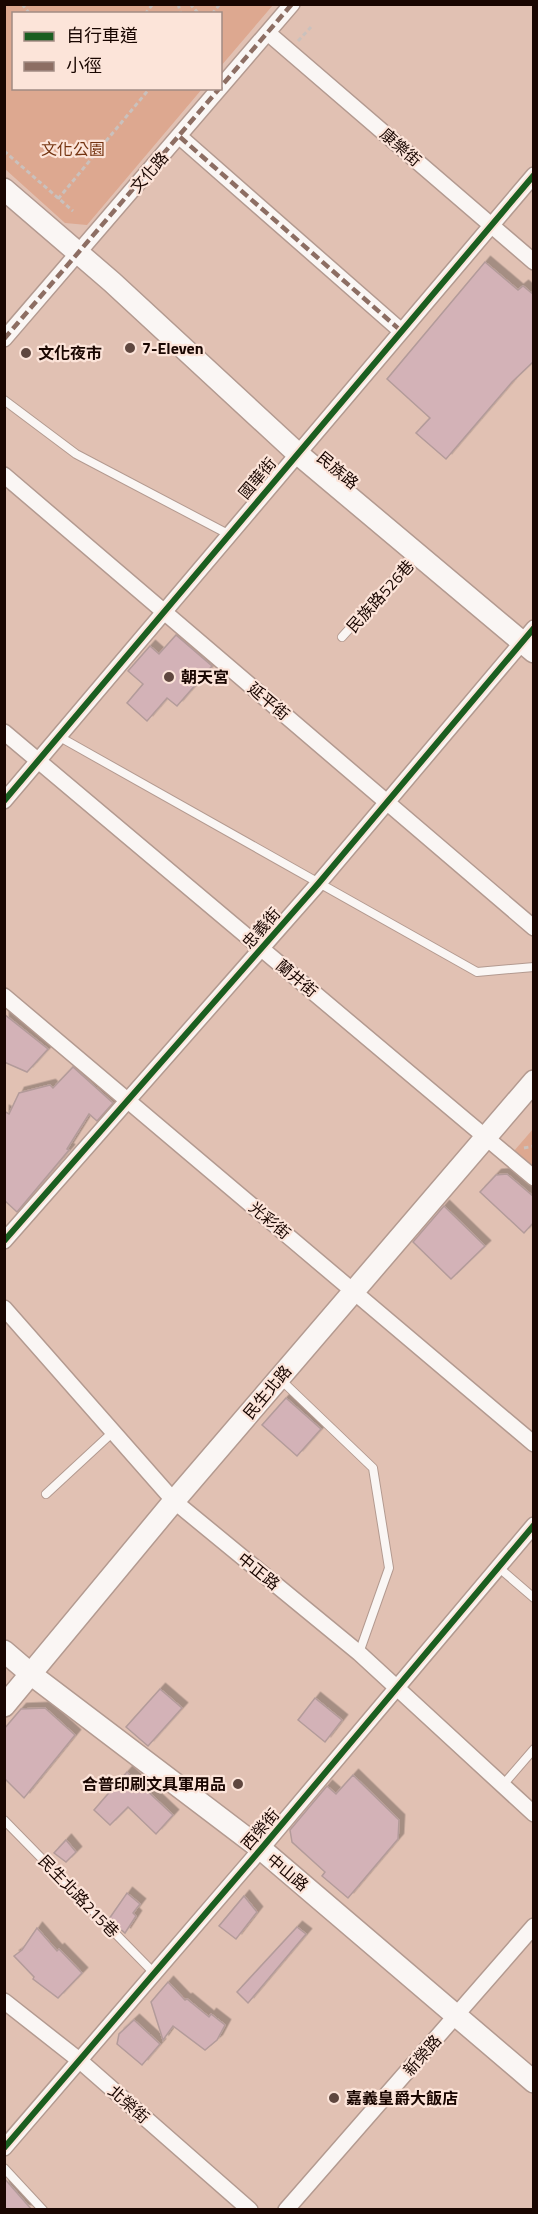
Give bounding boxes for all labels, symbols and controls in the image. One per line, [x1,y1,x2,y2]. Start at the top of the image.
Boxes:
legend [12,12,222,90]
text: 自行車道 [66,22,138,49]
text: 小徑 [66,52,102,79]
street label: 康樂街 [375,122,427,172]
park label: 文化公園 [41,137,105,161]
street label: 文化路 [124,146,174,198]
place label: 7-Eleven [142,336,204,360]
place label: 文化夜市 [38,341,102,365]
marker: 7-Eleven [123,341,137,355]
marker: 文化夜市 [19,346,33,360]
street label: 民族路 [312,445,364,495]
street label: 國華街 [232,452,282,504]
street label: 民族路526巷 [341,554,419,638]
place label: 朝天宮 [181,665,229,689]
marker: 朝天宮 [162,670,176,684]
street label: 延平街 [243,676,295,726]
street label: 忠義街 [236,902,286,954]
street label: 蘭井街 [271,953,323,1003]
street label: 光彩街 [244,1195,296,1245]
street label: 民生北路 [237,1360,297,1424]
street label: 中正路 [233,1547,285,1595]
place label: 合普印刷文具軍用品 [82,1772,226,1796]
marker: 合普印刷文具軍用品 [231,1777,245,1791]
street label: 西榮街 [235,1803,285,1855]
street label: 中山路 [262,1847,314,1897]
street label: 民生北路215巷 [33,1849,125,1943]
street label: 新榮路 [397,2029,447,2081]
street label: 北榮街 [103,2079,155,2129]
place label: 嘉義皇爵大飯店 [346,2086,458,2110]
marker: 嘉義皇爵大飯店 [327,2091,341,2105]

